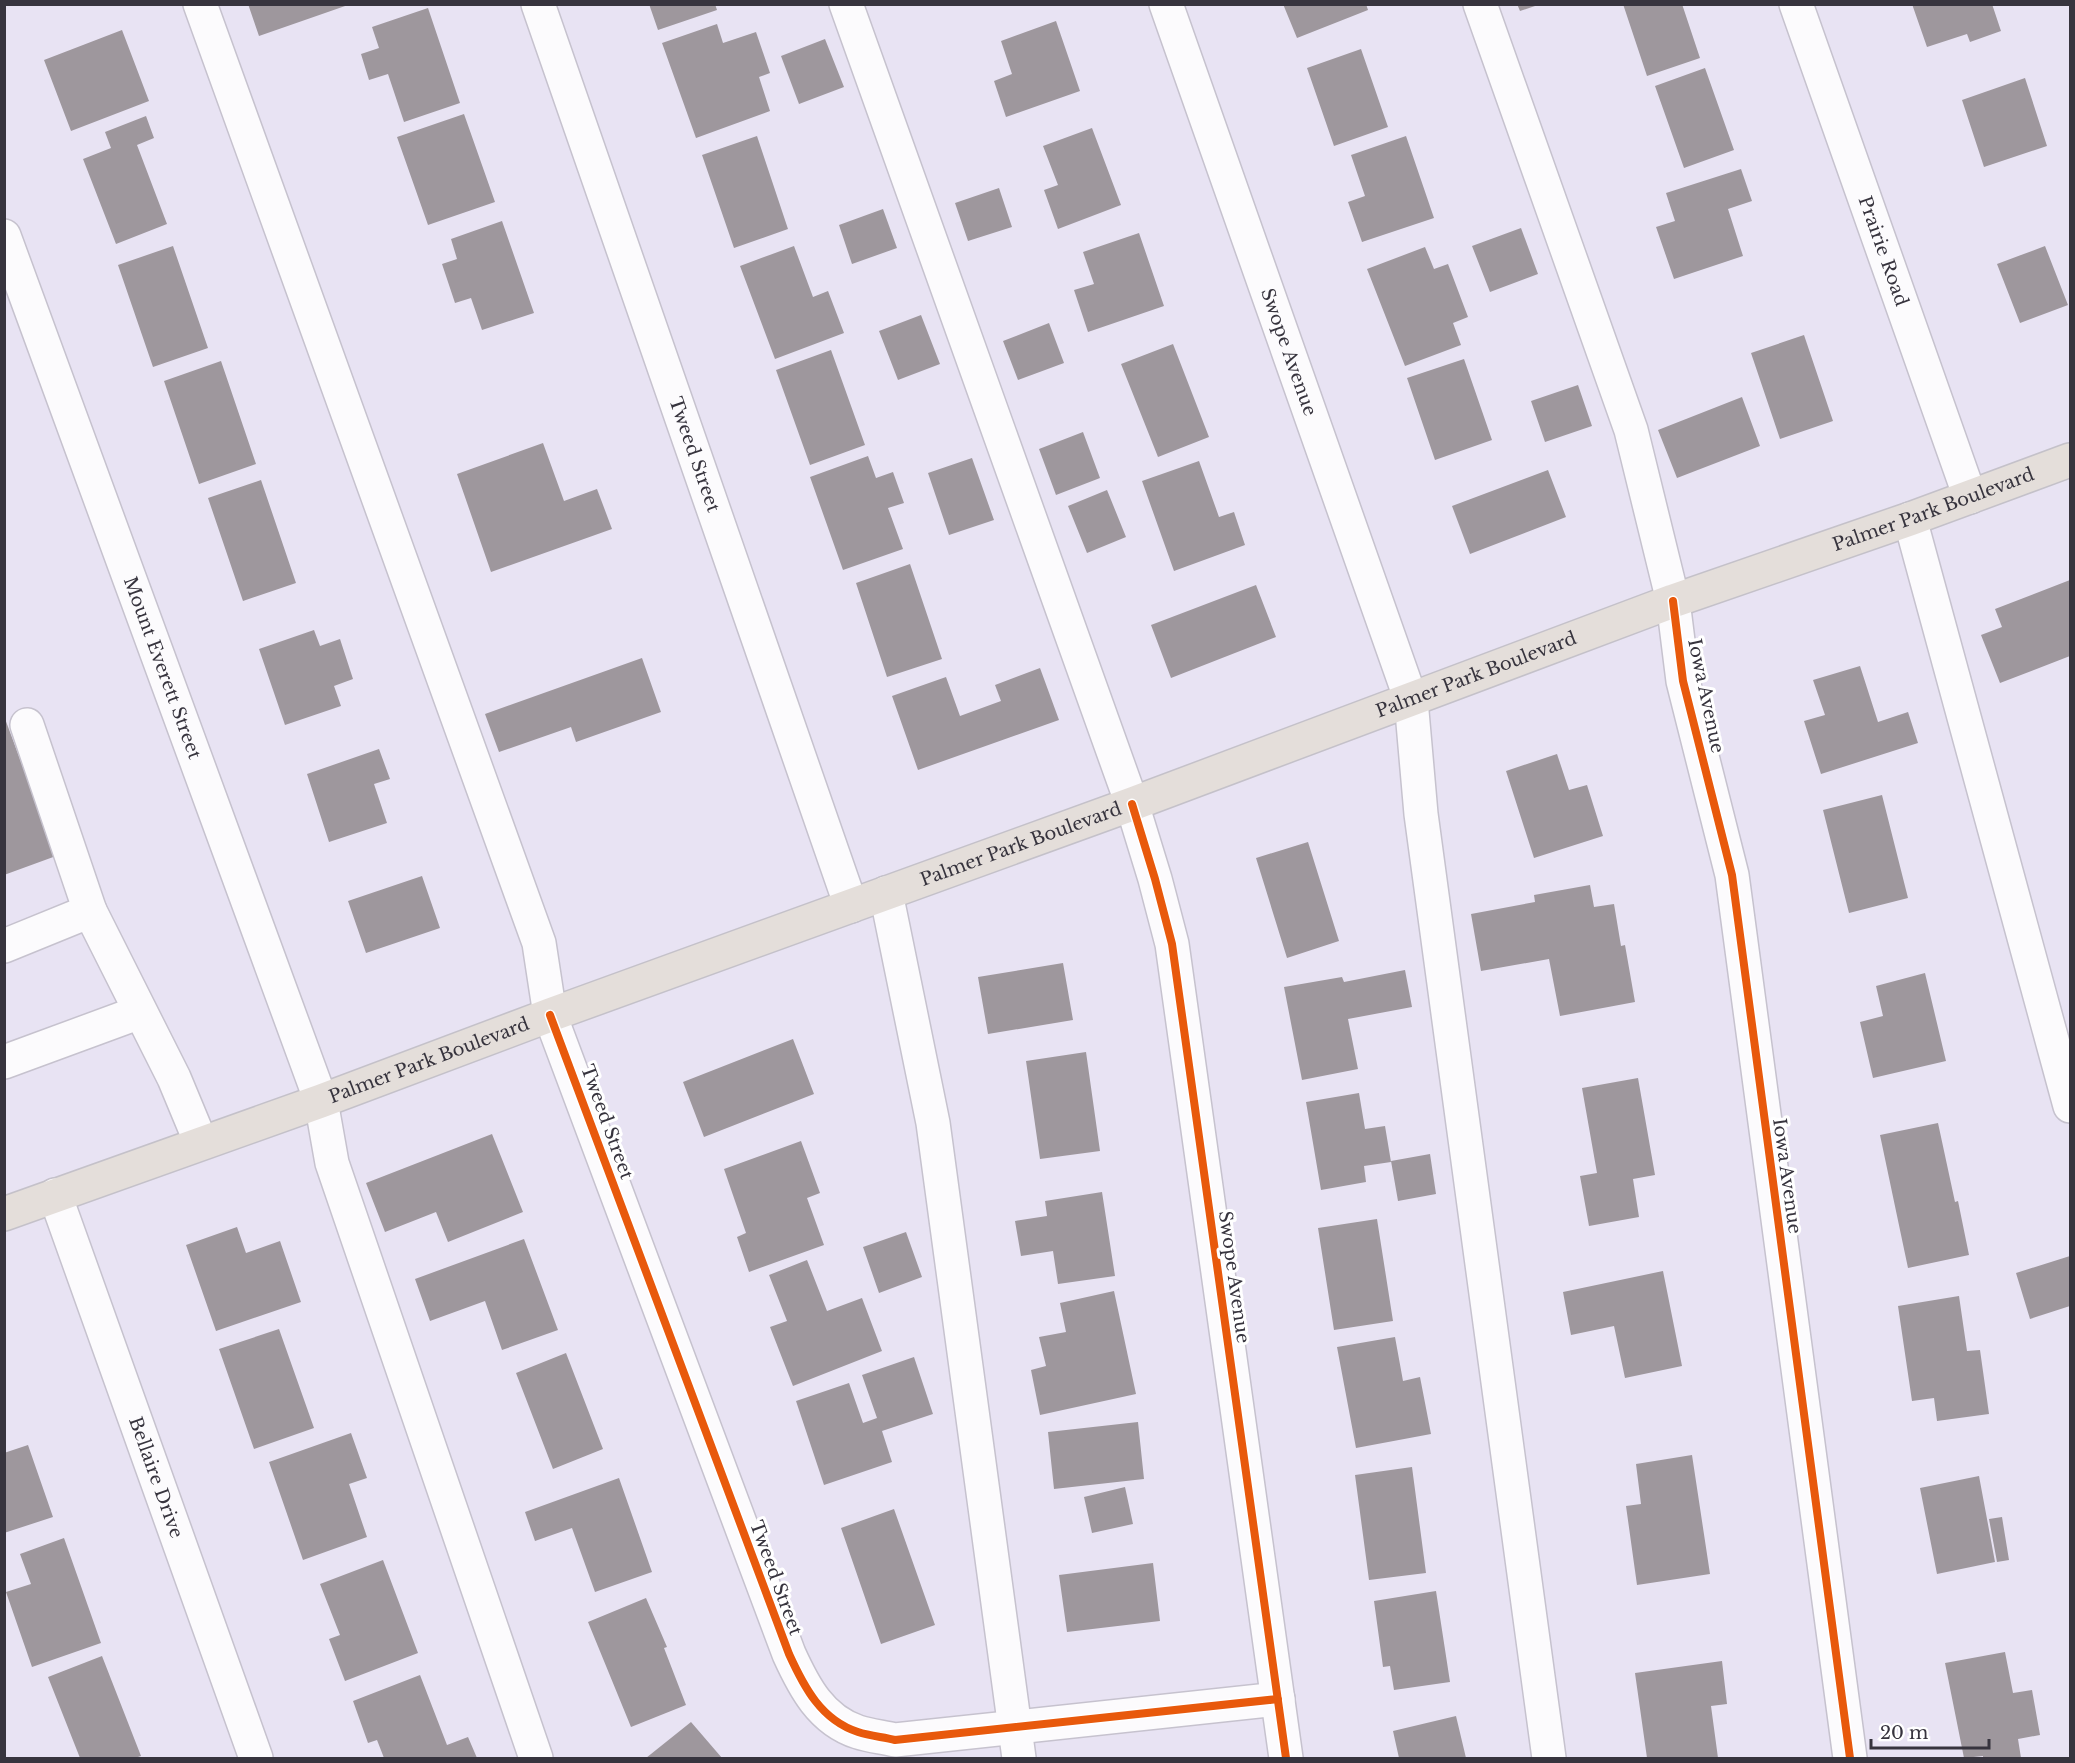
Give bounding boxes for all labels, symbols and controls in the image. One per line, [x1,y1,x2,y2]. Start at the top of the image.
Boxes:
street label: Prairie Road [1854,193,1913,309]
street label: Swope Avenue [1256,285,1321,419]
street label: Tweed Street [664,394,725,515]
street label: Palmer Park Boulevard [1830,463,2037,556]
street label: Mount Everett Street [119,574,206,762]
street label: Palmer Park Boulevard [1373,627,1580,722]
street label: Iowa Avenue [1683,637,1729,755]
street label: Palmer Park Boulevard [917,798,1125,891]
street label: Palmer Park Boulevard [326,1013,533,1108]
street label: Tweed Street [576,1062,638,1182]
street label: Iowa Avenue [1768,1117,1806,1235]
street label: Swope Avenue [1214,1209,1254,1345]
street label: Bellaire Drive [124,1414,188,1541]
street label: Tweed Street [745,1518,807,1638]
scale bar [1871,1712,1990,1750]
text: 20 m [1880,1722,1928,1744]

